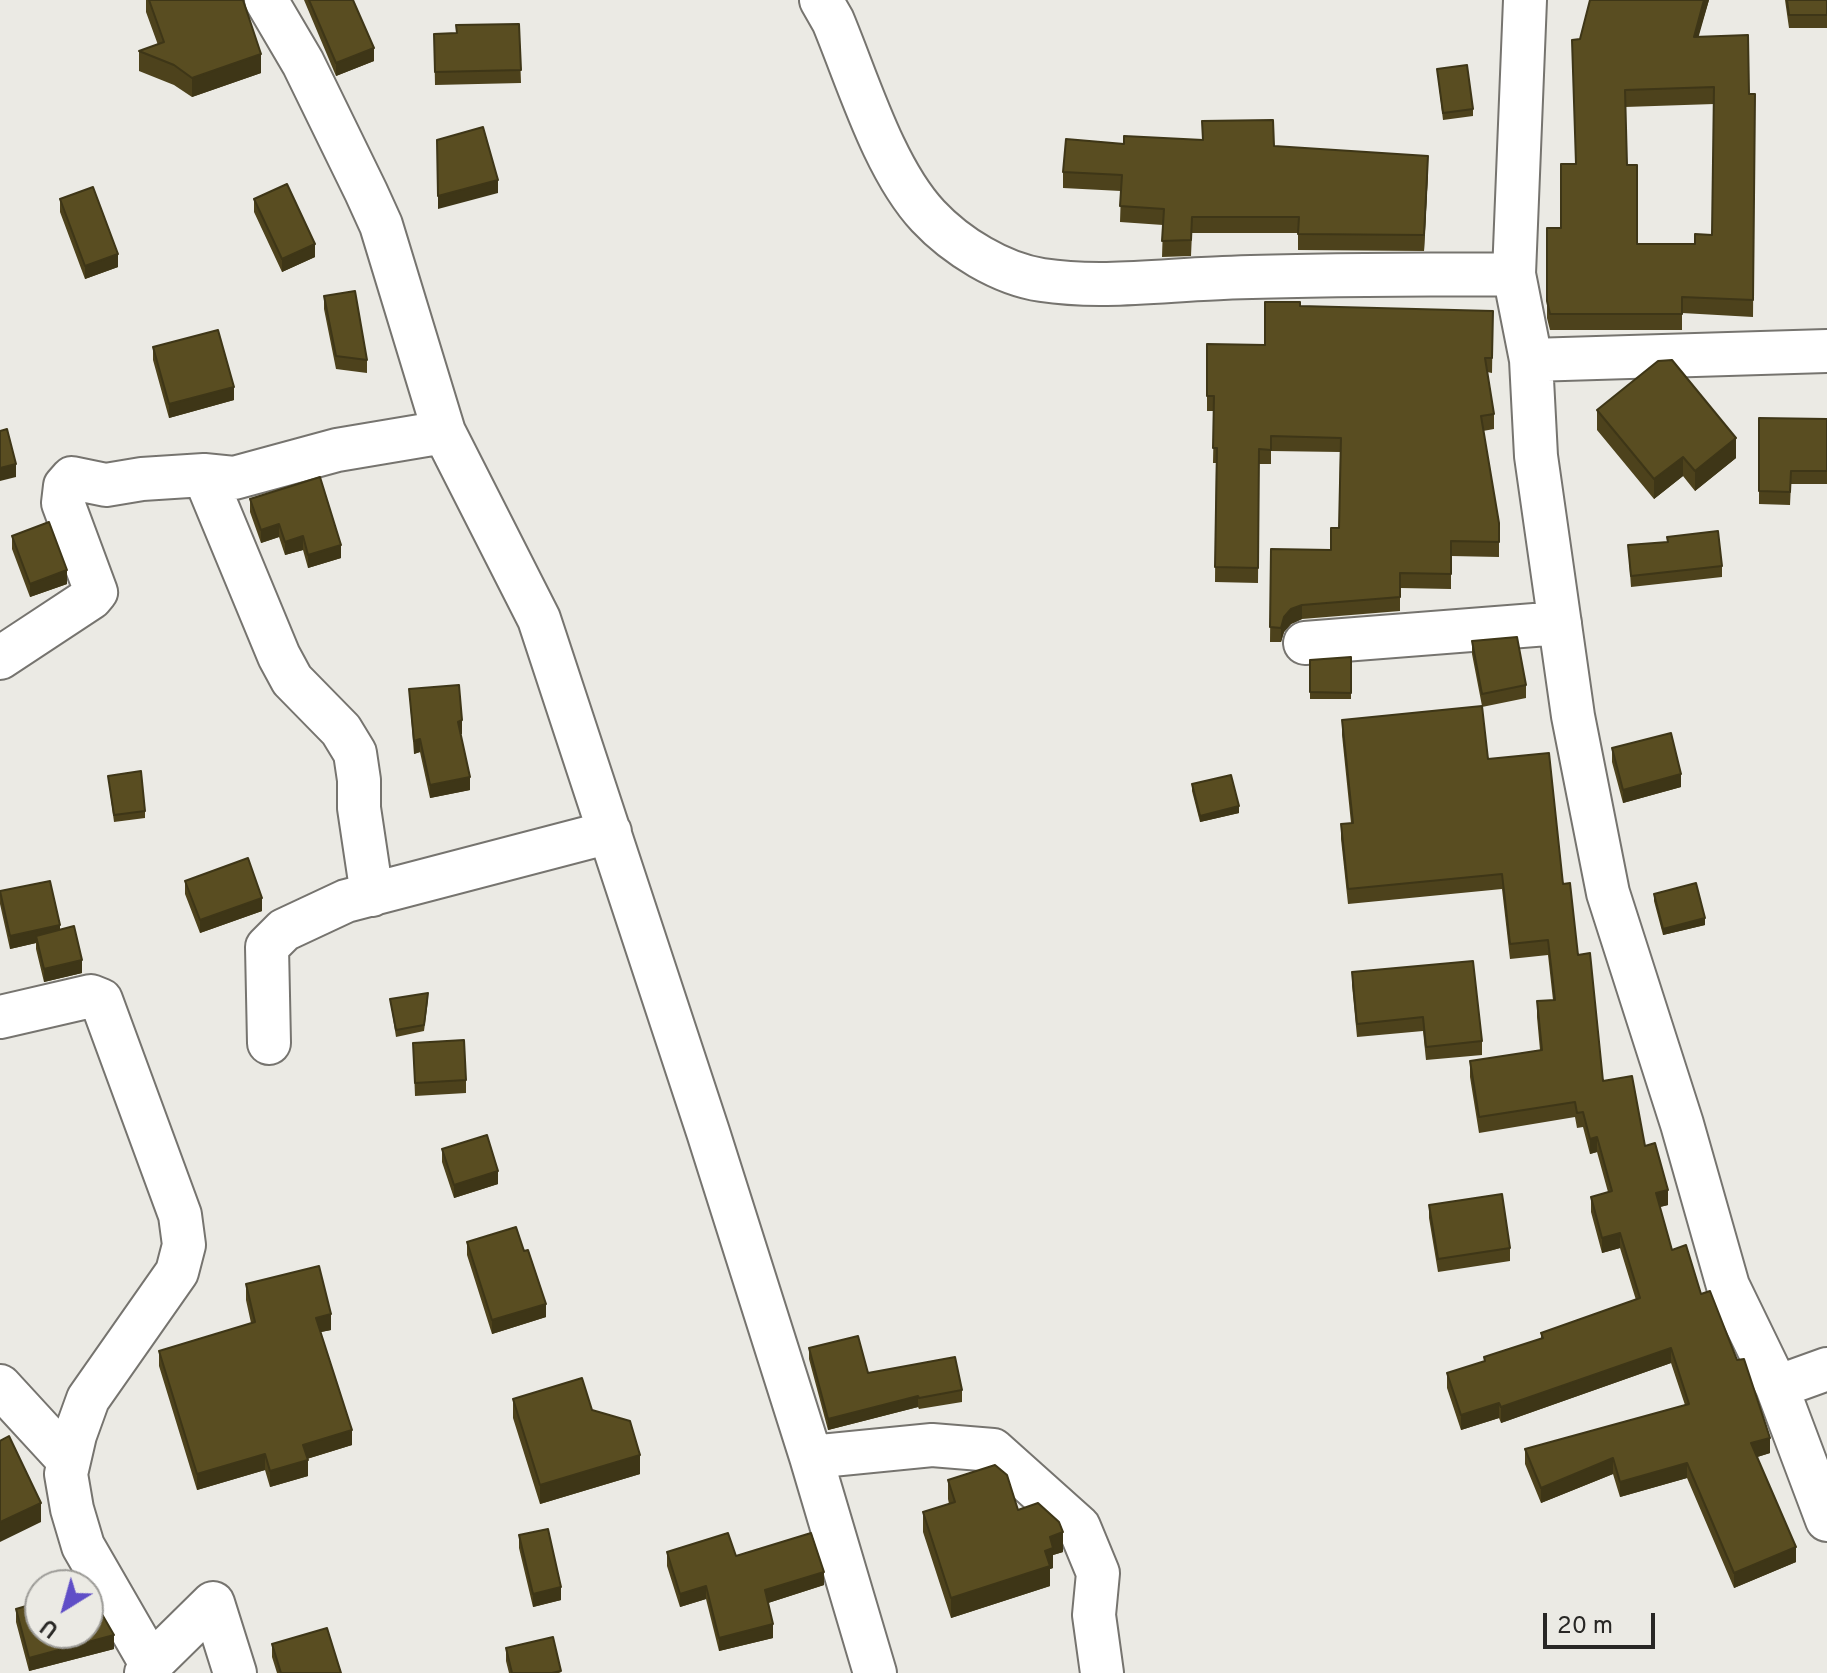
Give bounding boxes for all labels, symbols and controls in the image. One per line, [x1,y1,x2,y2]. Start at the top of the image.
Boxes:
north arrow [24,1569,104,1649]
scale bar [1547,1597,1659,1647]
text: U [36,1611,65,1642]
text: 20 m [1557,1612,1613,1642]

